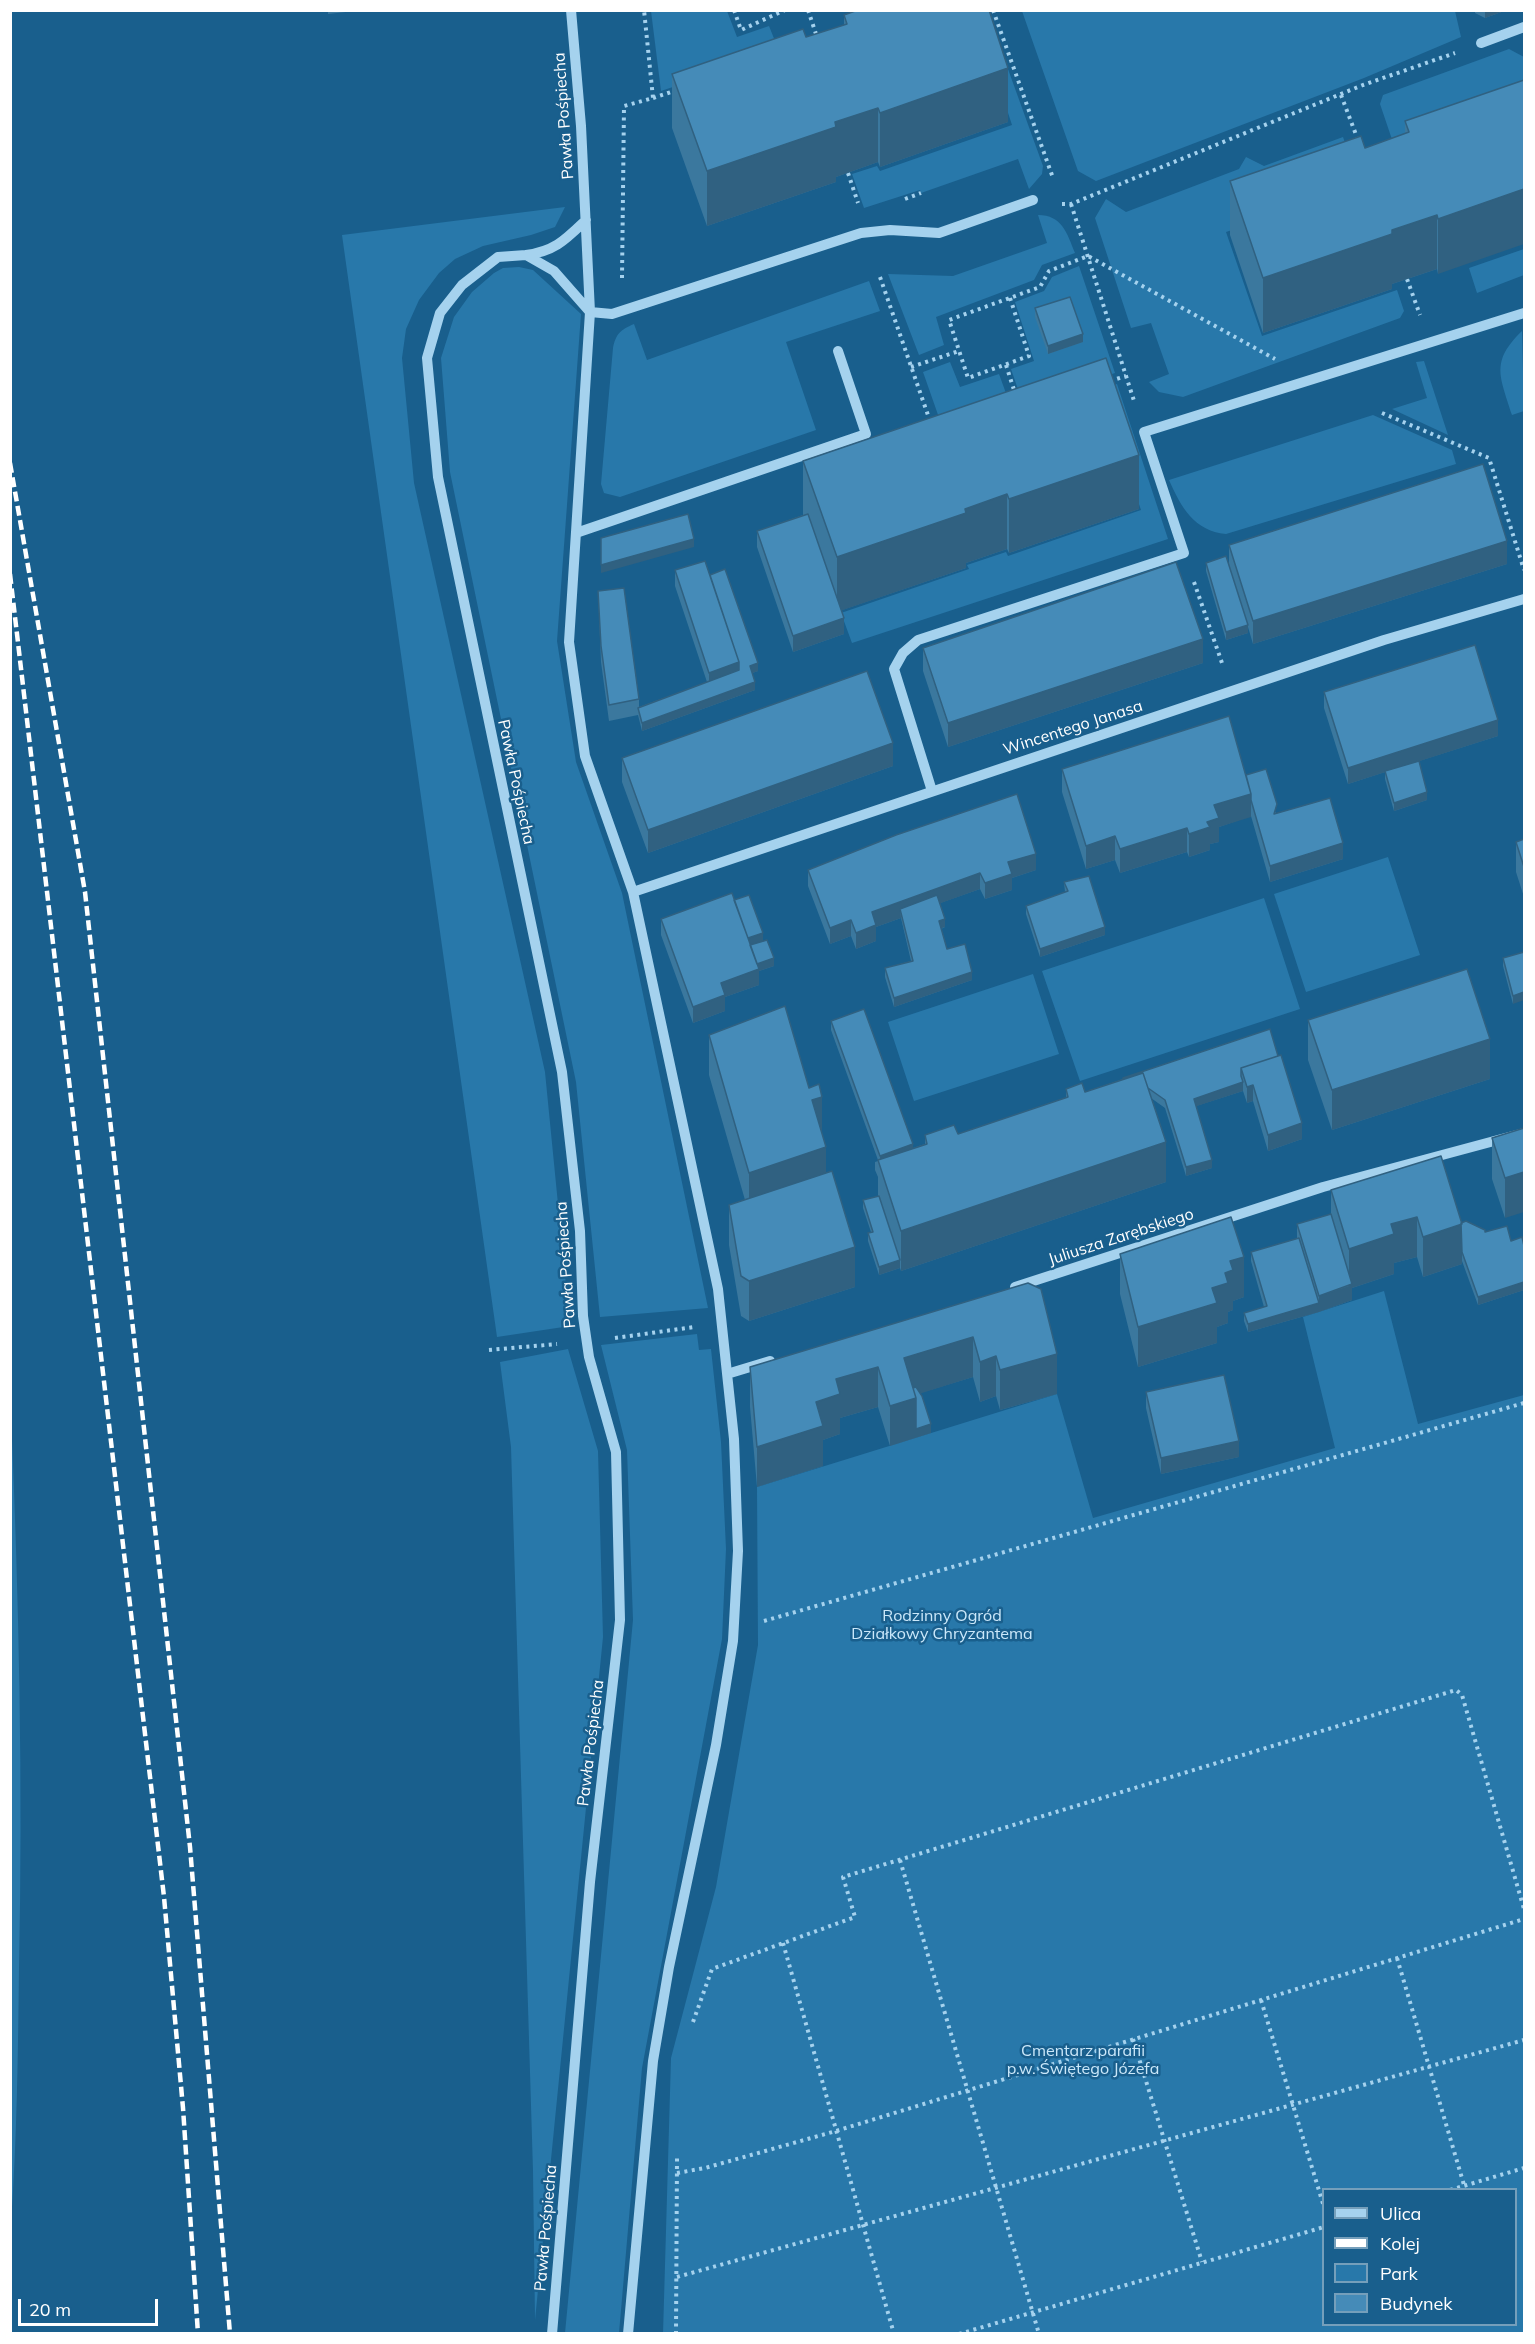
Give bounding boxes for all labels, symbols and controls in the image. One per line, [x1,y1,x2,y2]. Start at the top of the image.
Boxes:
street label: Pawła Pośpiecha [550,52,578,180]
street label: Wincentego Janasa [1001,696,1145,760]
street label: Pawła Pośpiecha [493,718,539,846]
street label: Pawła Pośpiecha [552,1201,580,1329]
street label: Juliusza Zarębskiego [1046,1204,1196,1270]
park label: Rodzinny Ogród Działkowy Chryzantema [851,1606,1033,1644]
street label: Pawła Pośpiecha [574,1679,608,1807]
park label: Cmentarz parafii p.w. Świętego Józefa [1007,2041,1159,2079]
street label: Pawła Pośpiecha [531,2164,561,2292]
legend [1322,2188,1517,2326]
text: Ulica [1380,2202,1421,2225]
text: Kolej [1380,2232,1420,2255]
text: Park [1380,2262,1418,2285]
scale bar [21,2287,160,2325]
text: Budynek [1380,2292,1453,2315]
text: 20 m [29,2298,71,2321]

